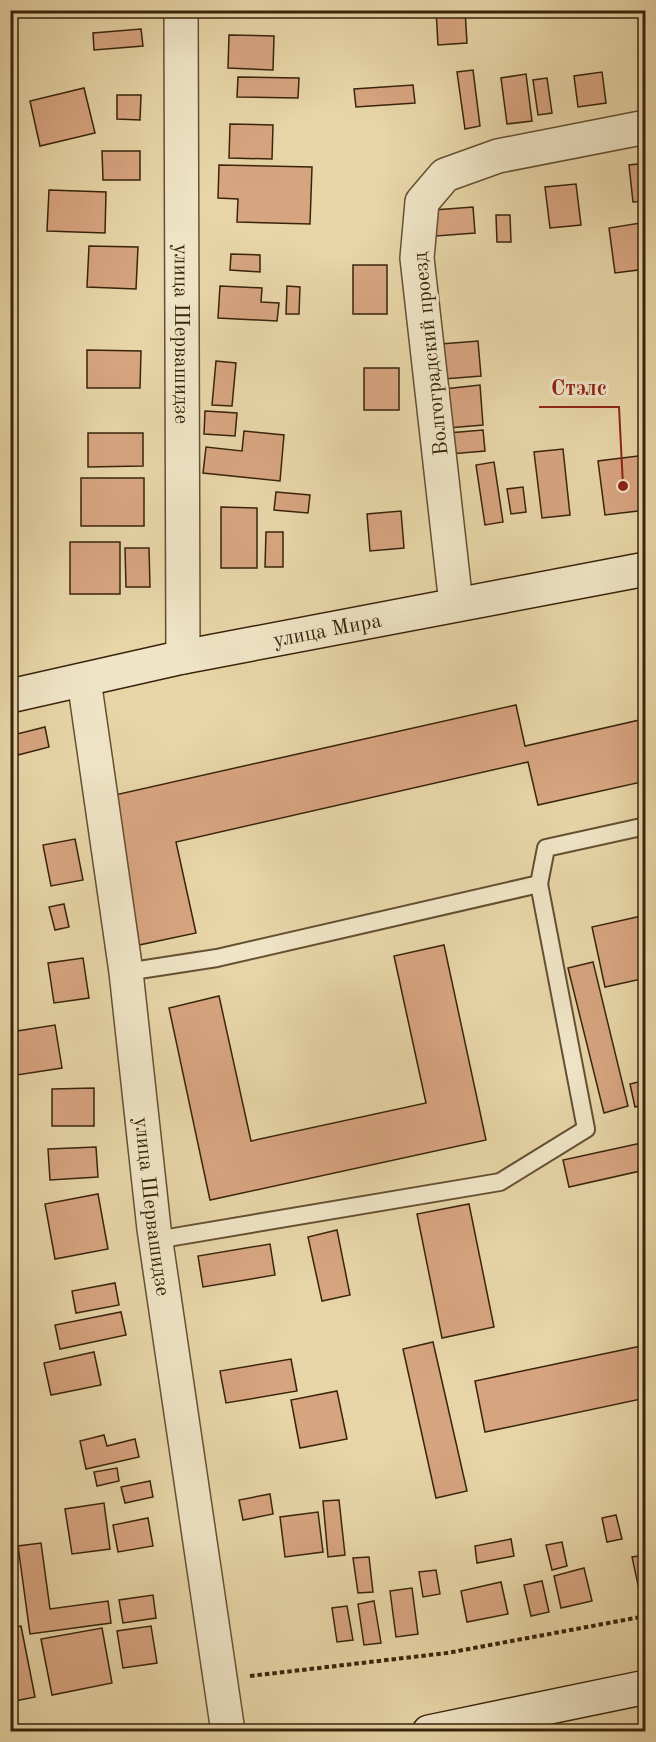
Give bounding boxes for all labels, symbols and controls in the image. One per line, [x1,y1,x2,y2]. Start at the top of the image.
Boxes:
street label: улица Шервашидзе [170,244,191,424]
street label: Волгоградский проезд [410,250,453,457]
callout: Стэлс [539,367,619,407]
text: Стэлс [551,378,607,400]
street label: улица Мира [271,611,383,652]
street label: улица Шервашидзе [130,1116,173,1298]

